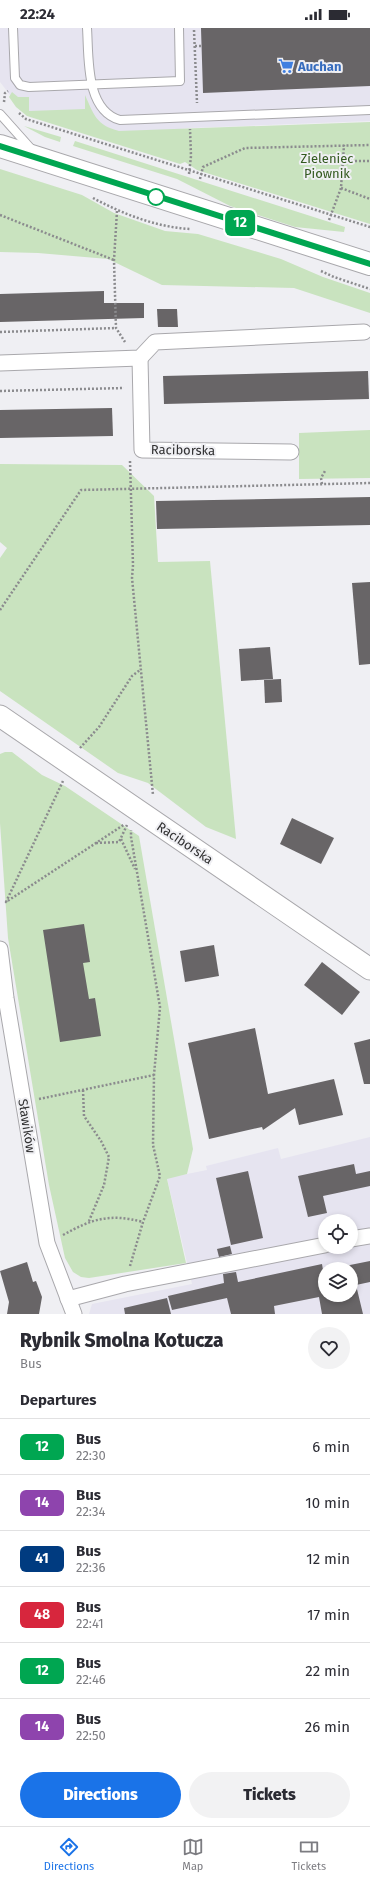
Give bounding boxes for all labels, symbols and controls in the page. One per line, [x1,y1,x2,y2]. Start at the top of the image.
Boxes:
text: 22:24 [20,5,55,23]
supermarket icon: Auchan [277,57,295,75]
place label: Auchan [297,59,341,74]
park label: Zieleniec Piownik [301,151,353,181]
unlabelled marker [147,188,165,206]
line badge: 12 [222,210,258,236]
text: 12 [233,214,247,231]
street label: Raciborska [151,442,215,458]
street label: Raciborska [154,819,216,867]
street label: Sławików [15,1098,39,1155]
map controls [318,1214,358,1302]
button: locate [318,1214,358,1254]
button: layers [318,1262,358,1302]
button: heart [308,1327,350,1369]
text: Rybnik Smolna Kotucza [20,1329,223,1352]
text: Bus [20,1356,42,1371]
text: Departures [20,1391,97,1409]
text: Bus [76,1430,101,1448]
text: 12 [35,1438,49,1455]
text: 6 min [312,1438,350,1456]
text: 22:30 [76,1448,106,1463]
text: Bus [76,1486,101,1504]
text: 14 [35,1494,49,1511]
text: 10 min [305,1494,350,1512]
text: 22:34 [76,1504,105,1519]
text: Bus [76,1542,101,1560]
text: 41 [35,1550,49,1567]
text: 12 min [306,1550,350,1568]
text: 22:36 [76,1560,106,1575]
text: Bus [76,1598,101,1616]
text: 48 [34,1606,50,1623]
text: 17 min [307,1606,350,1624]
text: 22:41 [76,1616,104,1631]
text: Bus [76,1654,101,1672]
text: 12 [35,1662,49,1679]
text: 22 min [305,1662,350,1680]
text: 22:46 [76,1672,106,1687]
text: Bus [76,1710,101,1728]
text: 14 [35,1718,49,1735]
text: 26 min [305,1718,350,1736]
text: 22:50 [76,1728,106,1743]
button: Directions [20,1772,181,1818]
button: Tickets [189,1772,350,1818]
tab: Directions [44,1836,94,1873]
tab: Map [182,1836,204,1873]
tab: Tickets [292,1836,326,1873]

